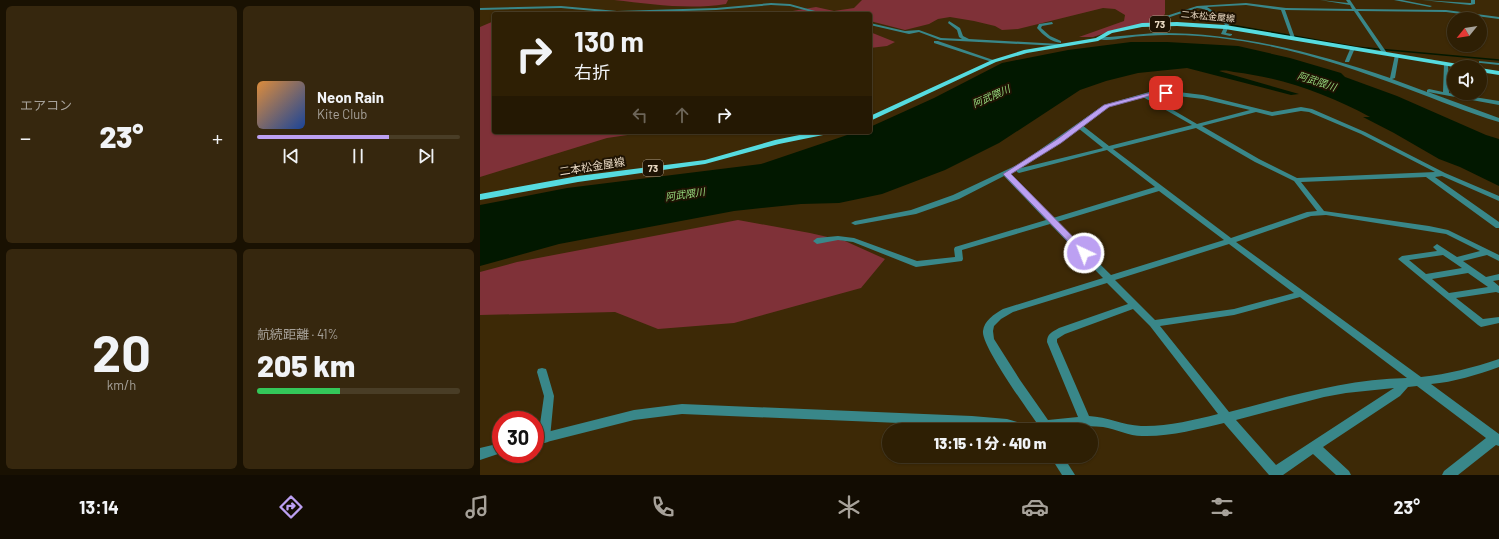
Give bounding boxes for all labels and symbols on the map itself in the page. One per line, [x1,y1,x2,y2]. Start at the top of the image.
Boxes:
street label: 二本松金屋線 [1181,8,1236,24]
north arrow [1447,12,1487,52]
road number: 73 [1150,16,1170,32]
water label: 阿武隈川 [1296,69,1339,93]
pin [1149,76,1183,110]
water label: 阿武隈川 [970,82,1013,110]
street label: 二本松金屋線 [558,154,626,178]
road number: 73 [643,160,663,176]
water label: 阿武隈川 [664,185,707,203]
position arrow [1063,232,1105,274]
speed limit sign: 30 [492,411,544,463]

